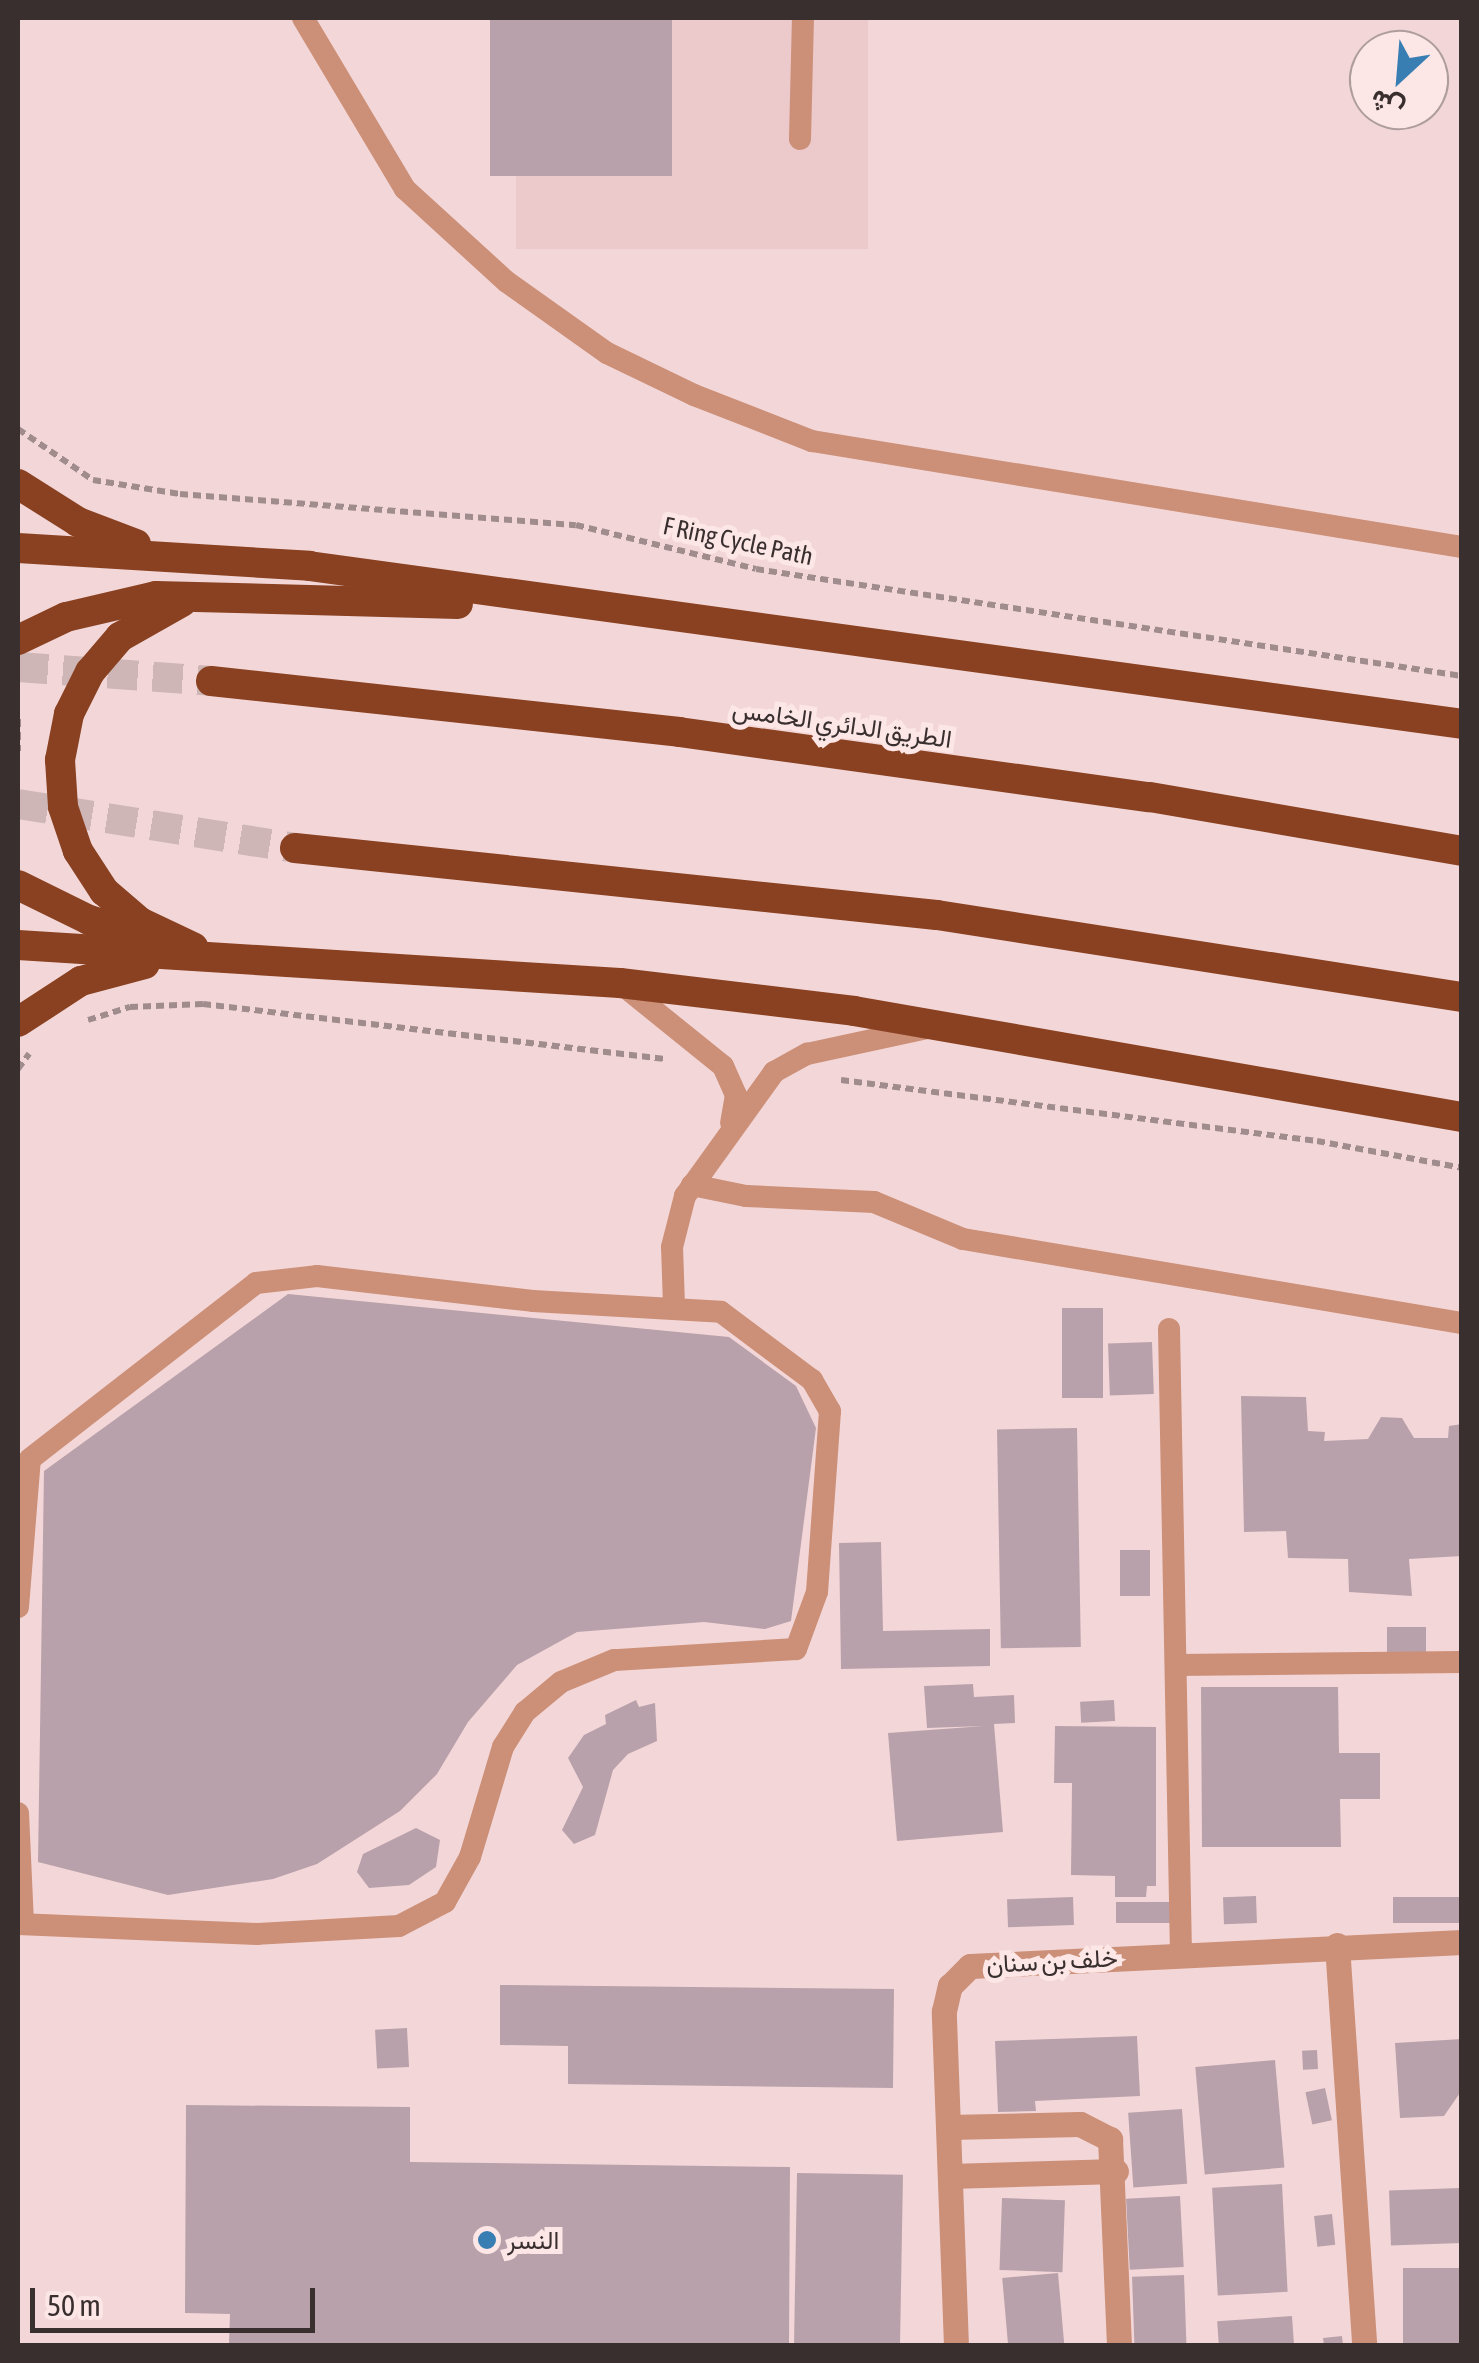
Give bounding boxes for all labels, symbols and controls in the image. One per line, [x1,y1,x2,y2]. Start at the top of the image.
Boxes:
north arrow [1349,30,1449,130]
text: ش [1365,83,1409,127]
street label: F Ring Cycle Path [660,510,816,572]
street label: الطريق الدائري الخامس [730,694,954,754]
street label: خلف بن سنان [985,1943,1119,1979]
place label: النسر [507,2225,559,2255]
marker: النسر [476,2229,498,2251]
scale bar [35,2268,320,2330]
text: 50 m [47,2288,101,2322]

